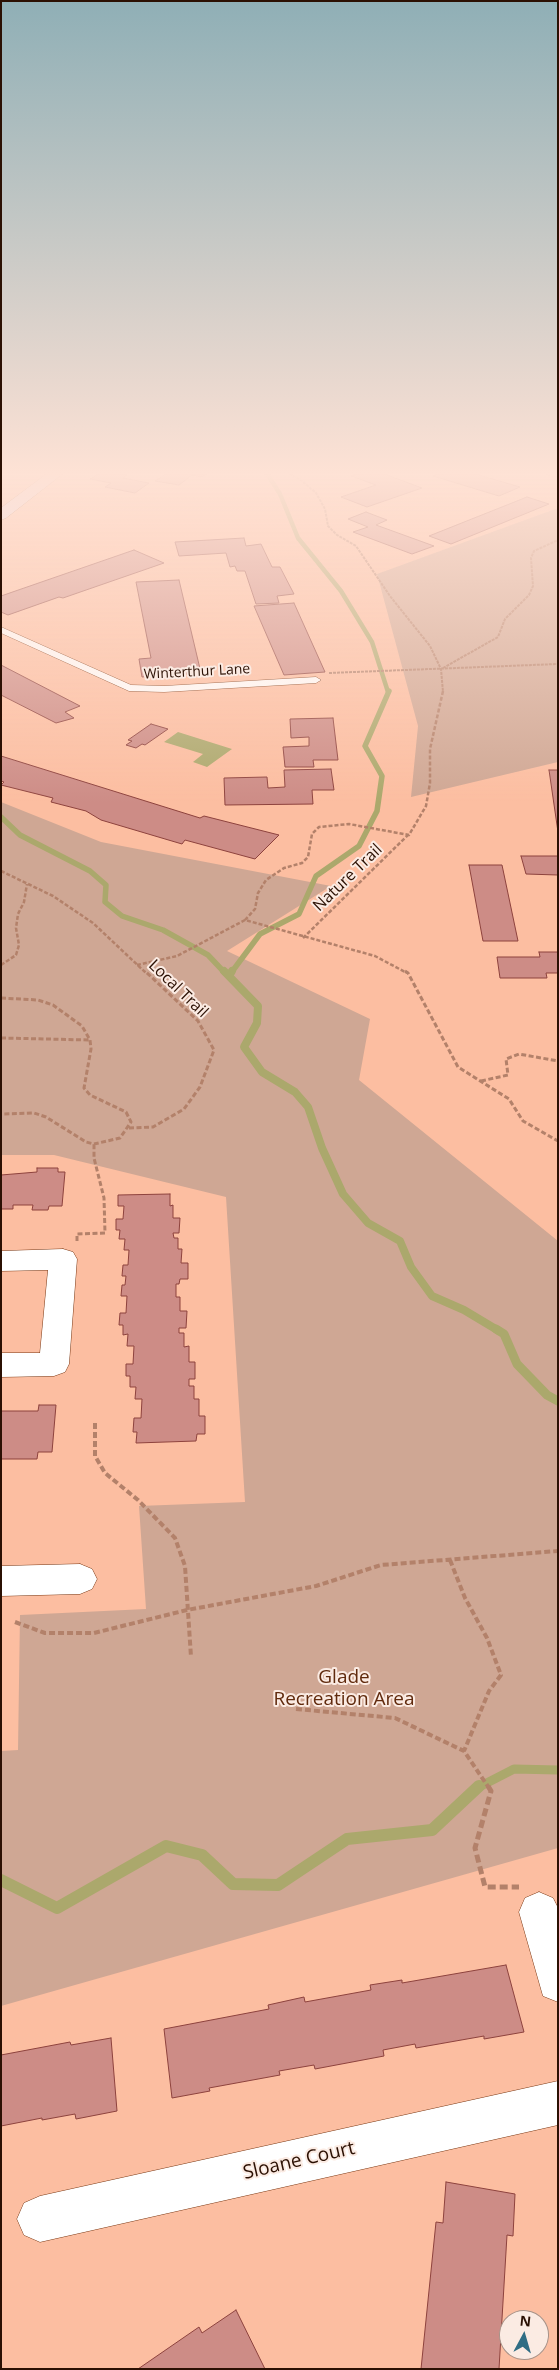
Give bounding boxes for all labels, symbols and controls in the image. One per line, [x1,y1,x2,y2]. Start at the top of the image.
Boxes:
street label: Winterthur Lane [143,661,251,683]
street label: Nature Trail [310,840,386,916]
street label: Local Trail [144,956,212,1022]
park label: Glade Recreation Area [273,1667,415,1711]
street label: Sloane Court [241,2137,357,2185]
north arrow [499,2310,549,2360]
text: N [519,2311,532,2331]

